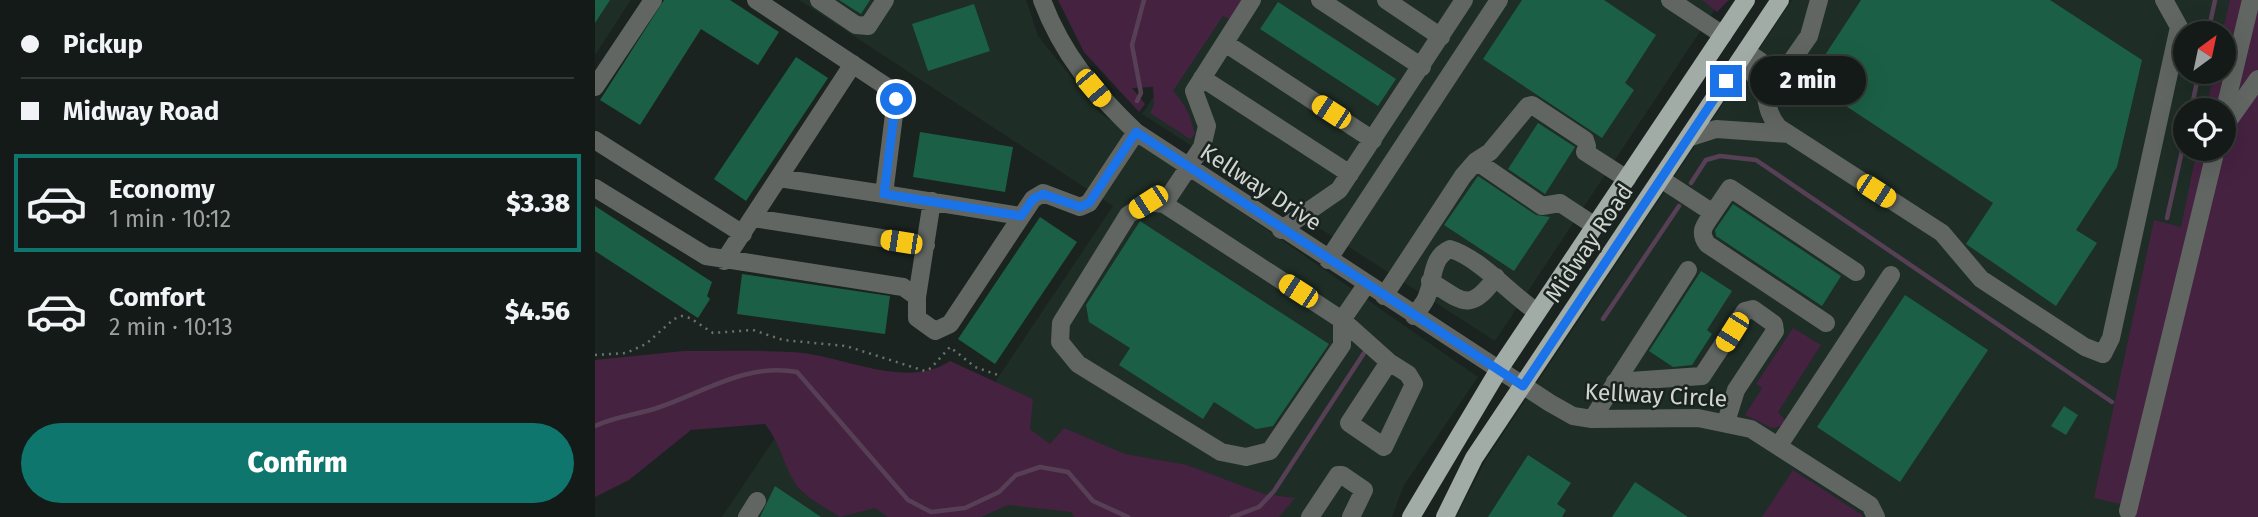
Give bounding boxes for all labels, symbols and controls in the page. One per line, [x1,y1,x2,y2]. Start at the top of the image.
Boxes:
north arrow [2173,21,2237,84]
map controls [2173,21,2236,161]
text: Pickup [63,29,143,60]
callout: 2 min [1751,56,1866,106]
car [1072,65,1115,111]
route end [1710,65,1742,97]
text: 2 min [1780,66,1836,94]
route start [880,83,912,115]
car [1308,92,1355,132]
text: Midway Road [63,96,219,127]
button: locate [2173,98,2236,161]
street label: Kellway Drive [1195,137,1327,237]
car [1853,171,1900,211]
icon: car [25,172,88,235]
text: Economy [109,174,215,205]
street label: Midway Road [1539,178,1639,308]
car [1125,182,1172,222]
text: $3.38 [506,188,570,219]
text: 1 min · 10:12 [109,205,231,233]
car [879,228,924,256]
car [1275,271,1322,311]
icon: car [25,280,88,343]
text: Comfort [109,282,205,313]
text: $4.56 [505,296,570,327]
car [1712,309,1753,355]
text: 2 min · 10:13 [109,313,233,341]
street label: Kellway Circle [1584,377,1728,413]
button: Confirm [21,423,574,503]

